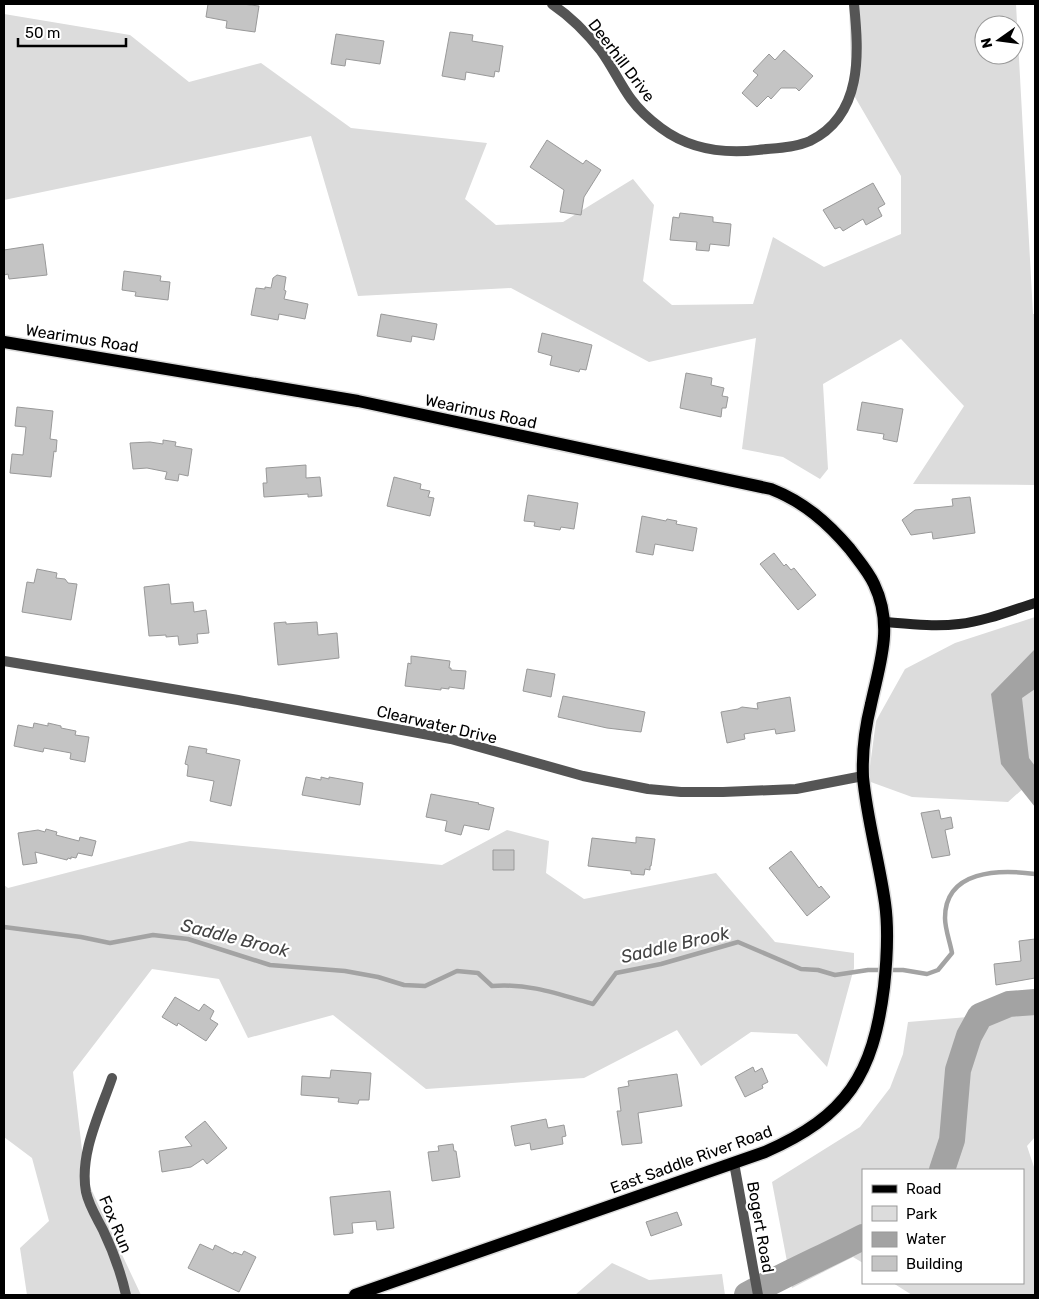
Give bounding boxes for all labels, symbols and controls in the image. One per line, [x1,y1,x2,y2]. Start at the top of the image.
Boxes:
scale bar [18,15,125,47]
street label: Deerhill Drive [584,15,659,106]
north arrow [974,15,1024,65]
text: 50 m [25,24,60,42]
text: N [977,36,996,50]
street label: Wearimus Road [24,320,140,357]
street label: Wearimus Road [423,390,539,433]
street label: Clearwater Drive [375,701,499,748]
water label: Saddle Brook [179,914,292,962]
water label: Saddle Brook [619,922,732,968]
street label: East Saddle River Road [608,1121,775,1198]
legend [862,1169,1024,1284]
street label: Bogert Road [743,1180,778,1274]
text: Road [906,1180,942,1198]
street label: Fox Run [95,1193,136,1256]
text: Park [906,1205,937,1223]
text: Water [906,1230,946,1248]
text: Building [906,1255,963,1273]

